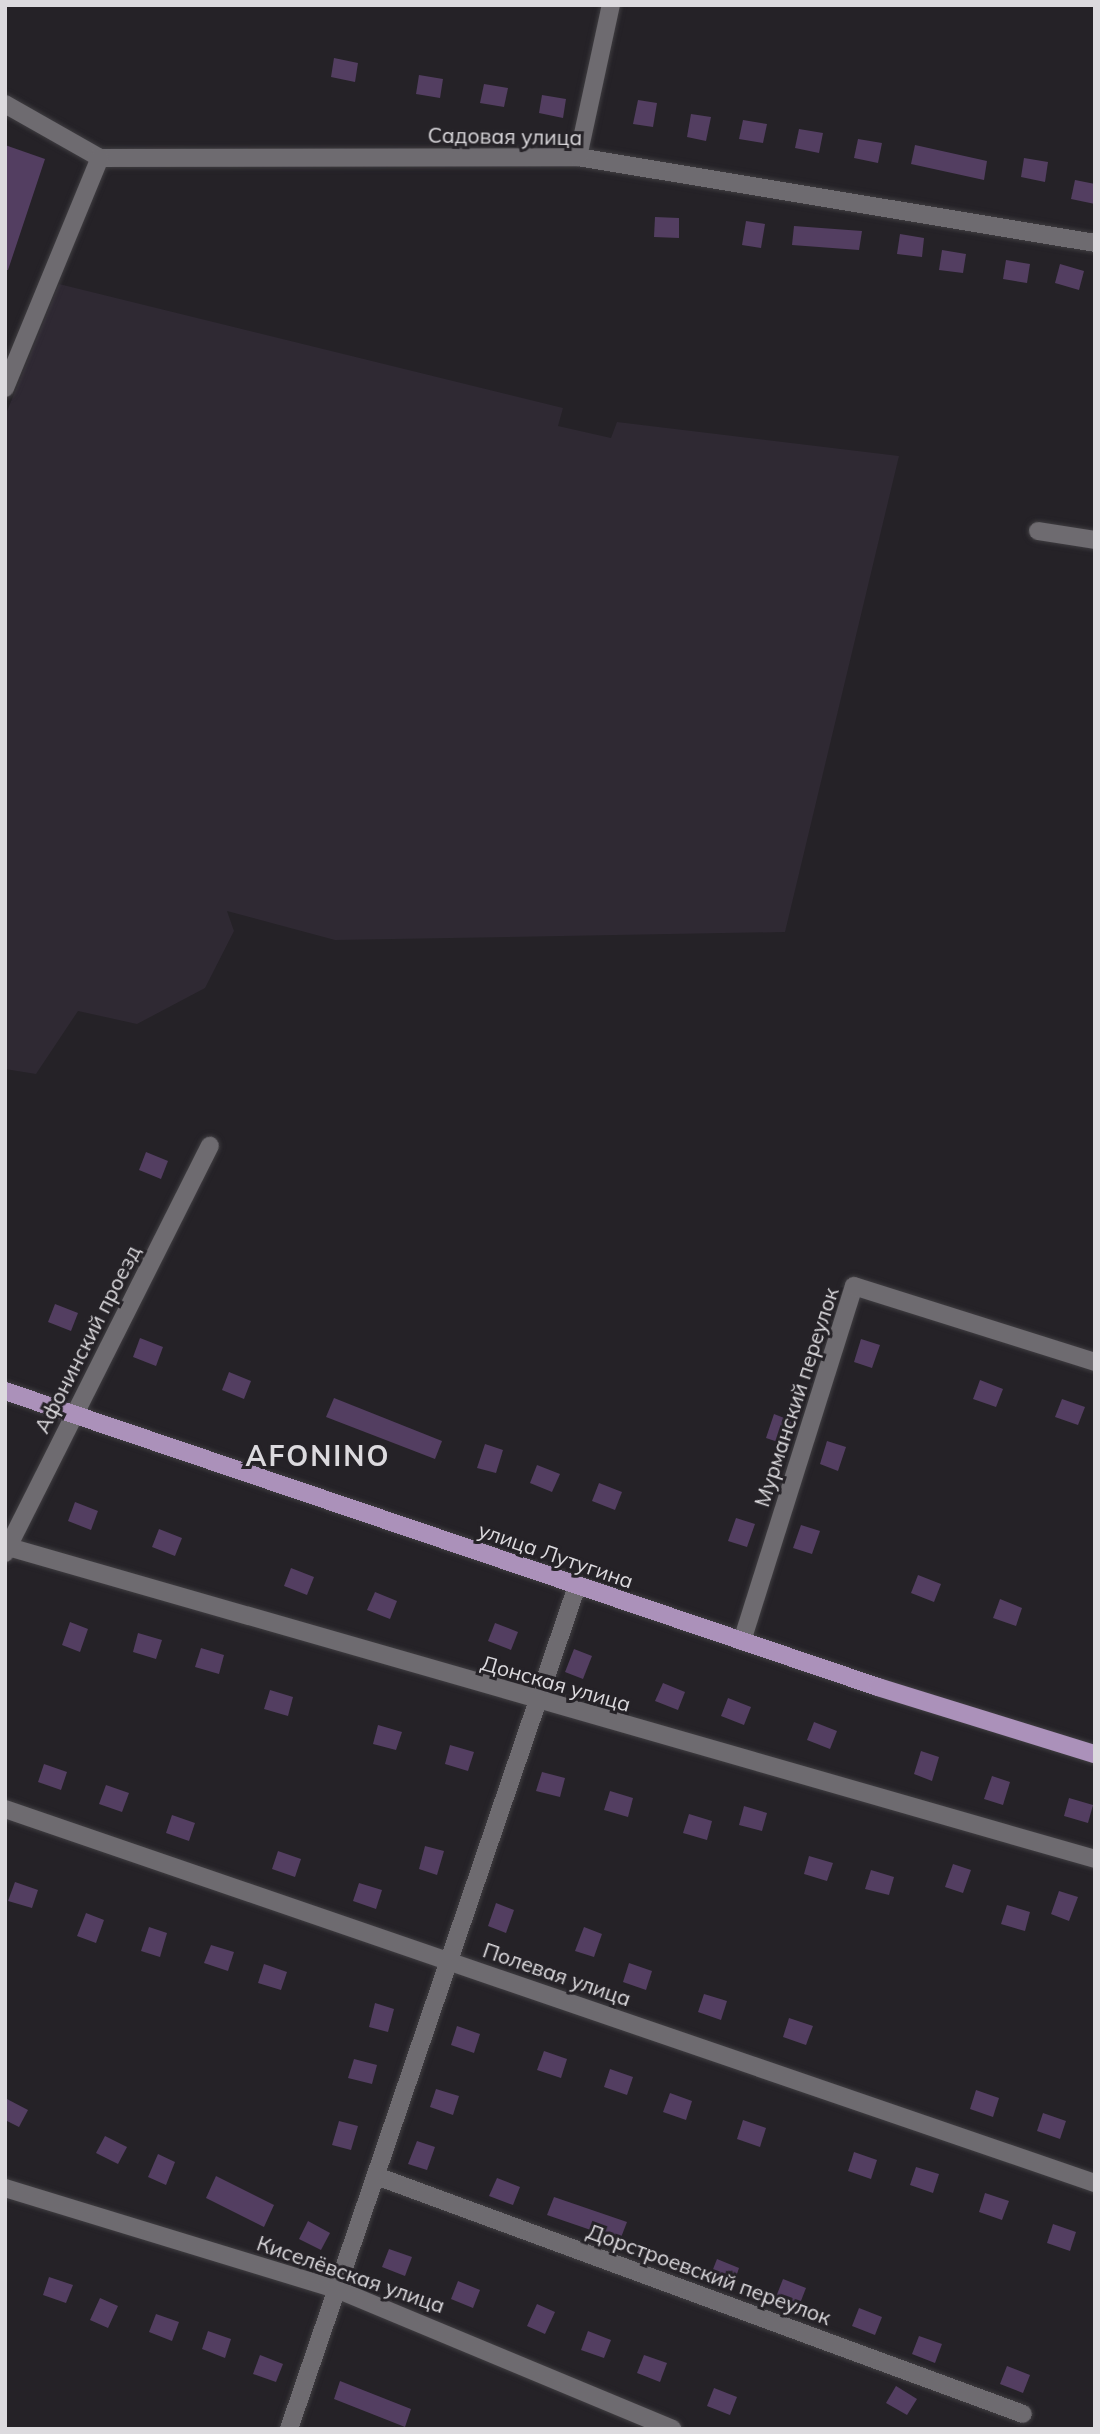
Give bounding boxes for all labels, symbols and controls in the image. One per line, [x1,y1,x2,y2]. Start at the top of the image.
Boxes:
street label: Садовая улица [427,122,583,150]
street label: Афонинский проезд [29,1241,145,1437]
street label: Мурманский переулок [749,1284,843,1510]
district label: AFONINO [246,1439,390,1473]
street label: улица Лутугина [475,1517,637,1593]
street label: Донская улица [478,1650,634,1716]
street label: Полевая улица [480,1937,634,2011]
street label: Дорстроевский переулок [584,2218,834,2330]
street label: Киселёвская улица [254,2230,448,2318]

